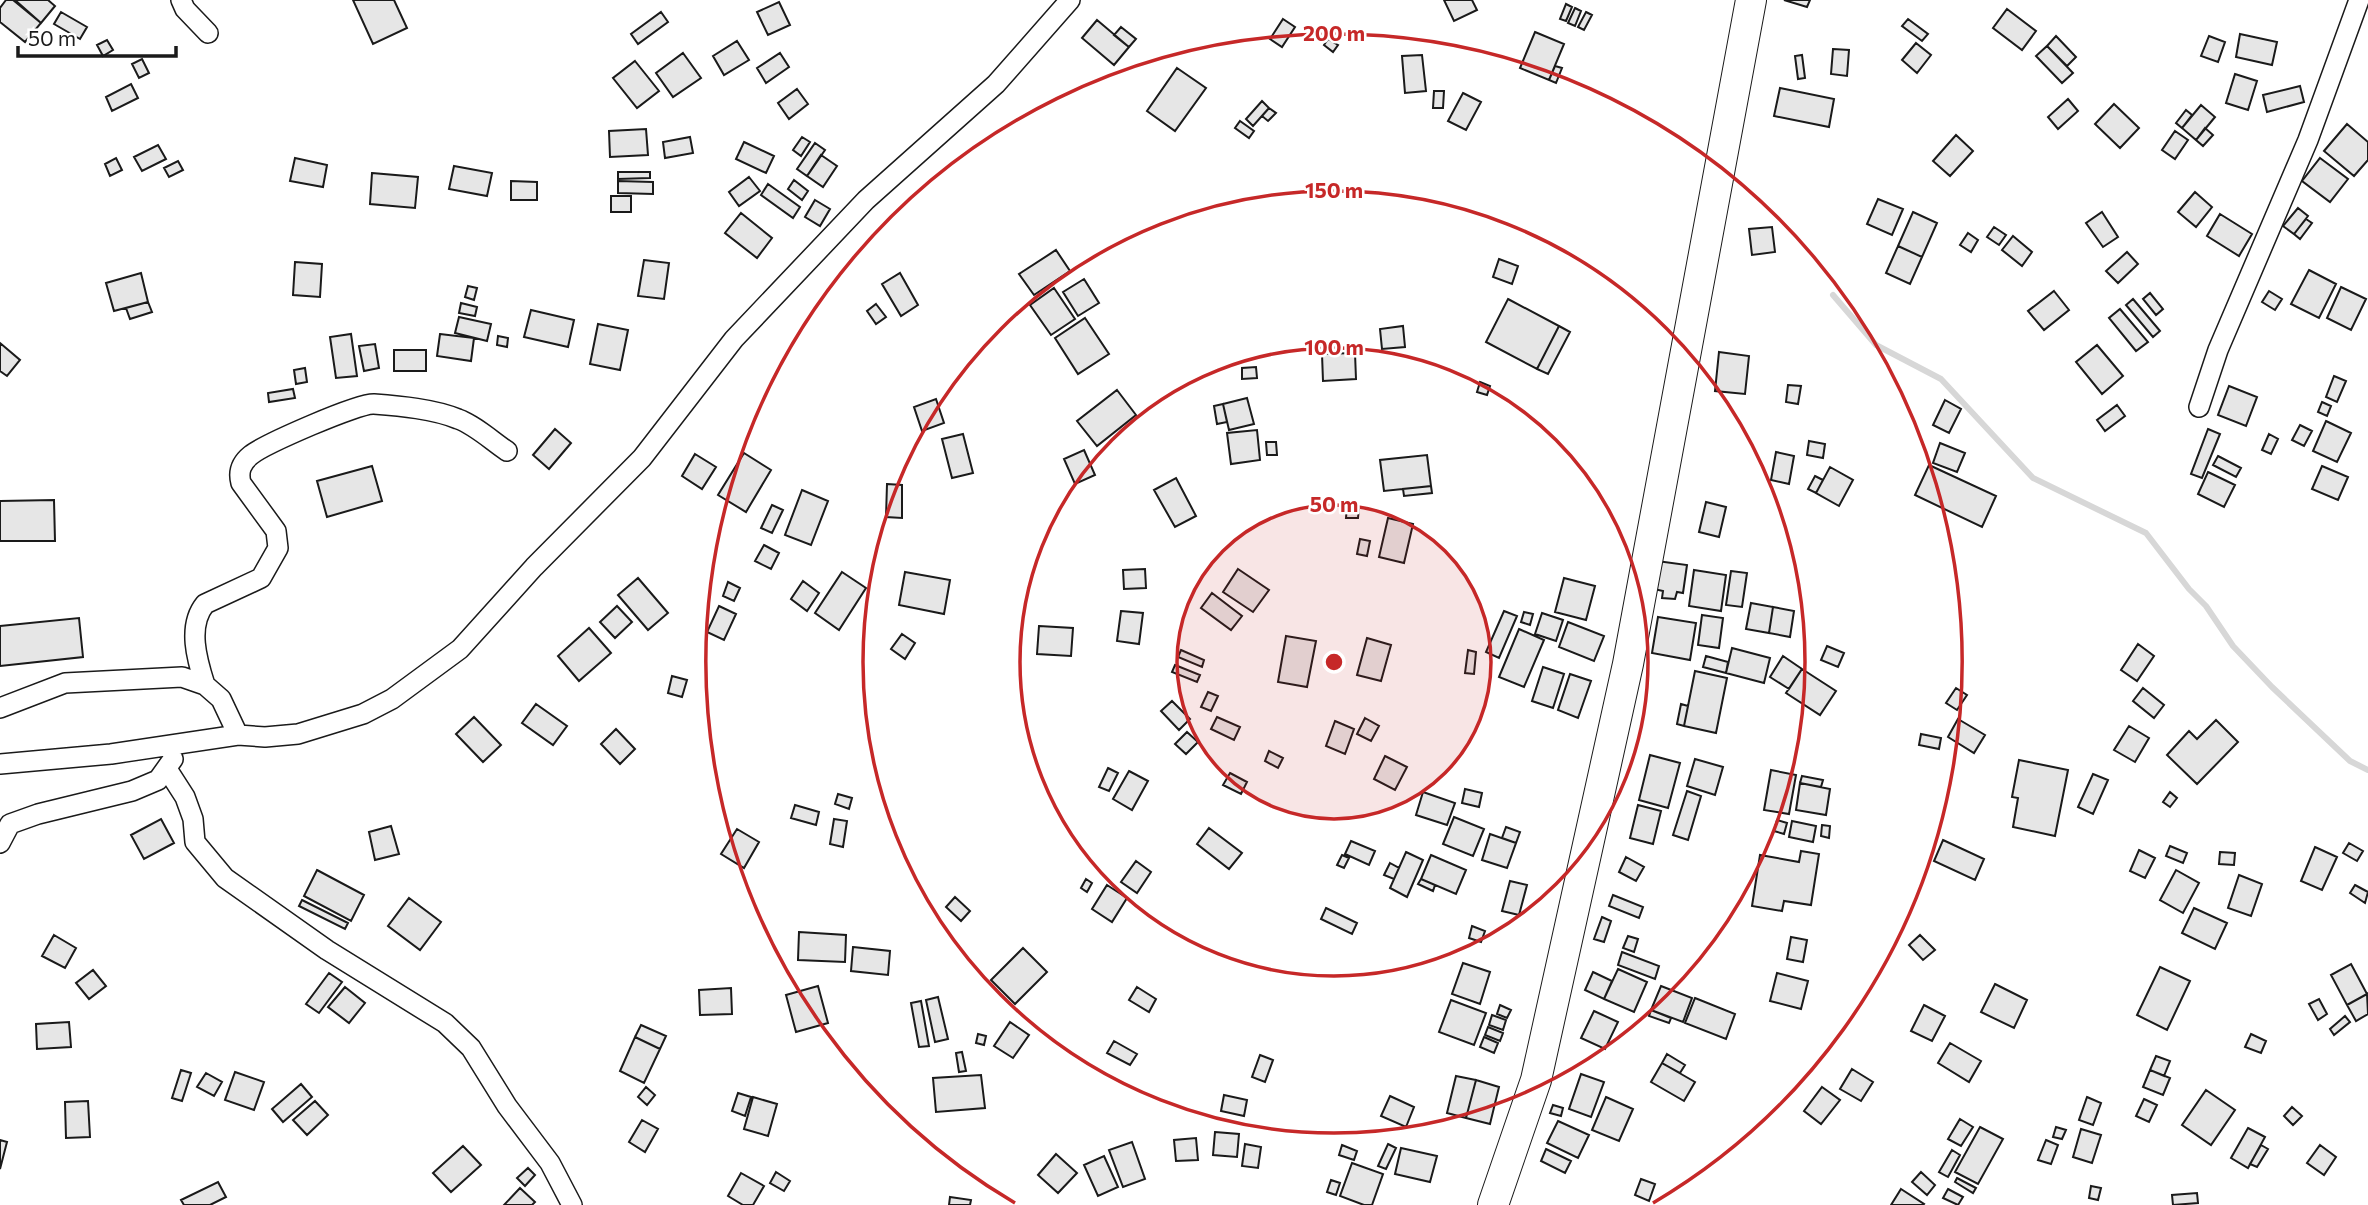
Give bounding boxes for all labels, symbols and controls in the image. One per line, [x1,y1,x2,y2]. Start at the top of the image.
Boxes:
scale bar [18,14,175,58]
text: 200 m [1303,20,1365,45]
text: 50 m [28,25,76,50]
text: 150 m [1305,177,1363,202]
text: 100 m [1304,334,1364,359]
text: 50 m [1310,491,1358,516]
centre of rings [1322,650,1346,674]

